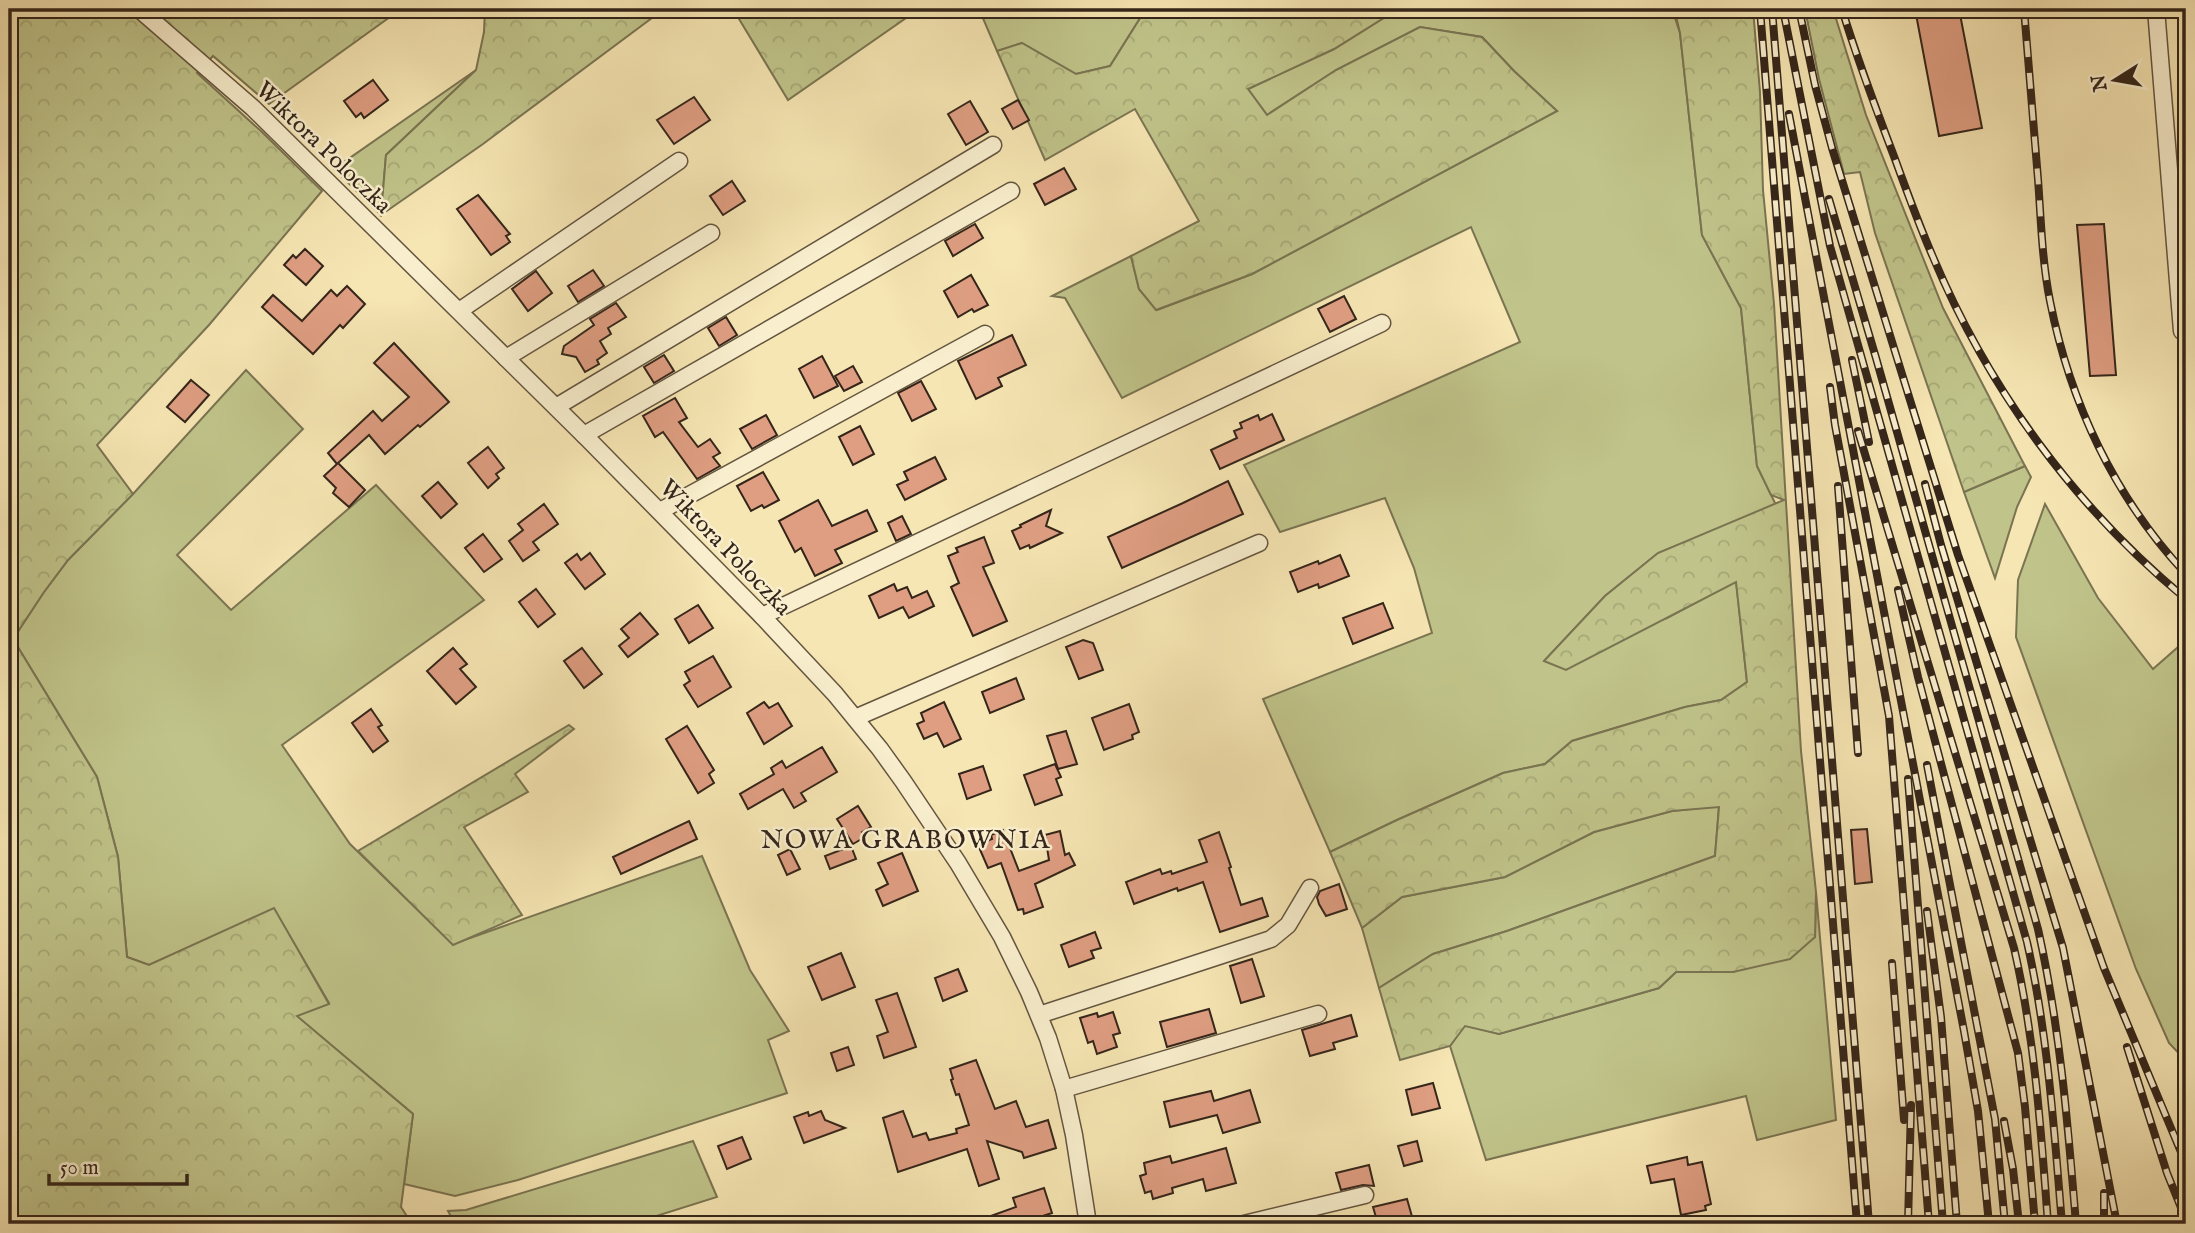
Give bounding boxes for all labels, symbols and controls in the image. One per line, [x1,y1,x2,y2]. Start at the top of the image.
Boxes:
north arrow [2080,46,2150,116]
text: N [2087,72,2114,94]
street label: Wiktora Poloczka [248,75,398,221]
street label: Wiktora Poloczka [652,473,798,623]
district label: NOWA GRABOWNIA [761,824,1051,857]
scale bar [49,1142,187,1186]
text: 50 m [60,1155,99,1182]

